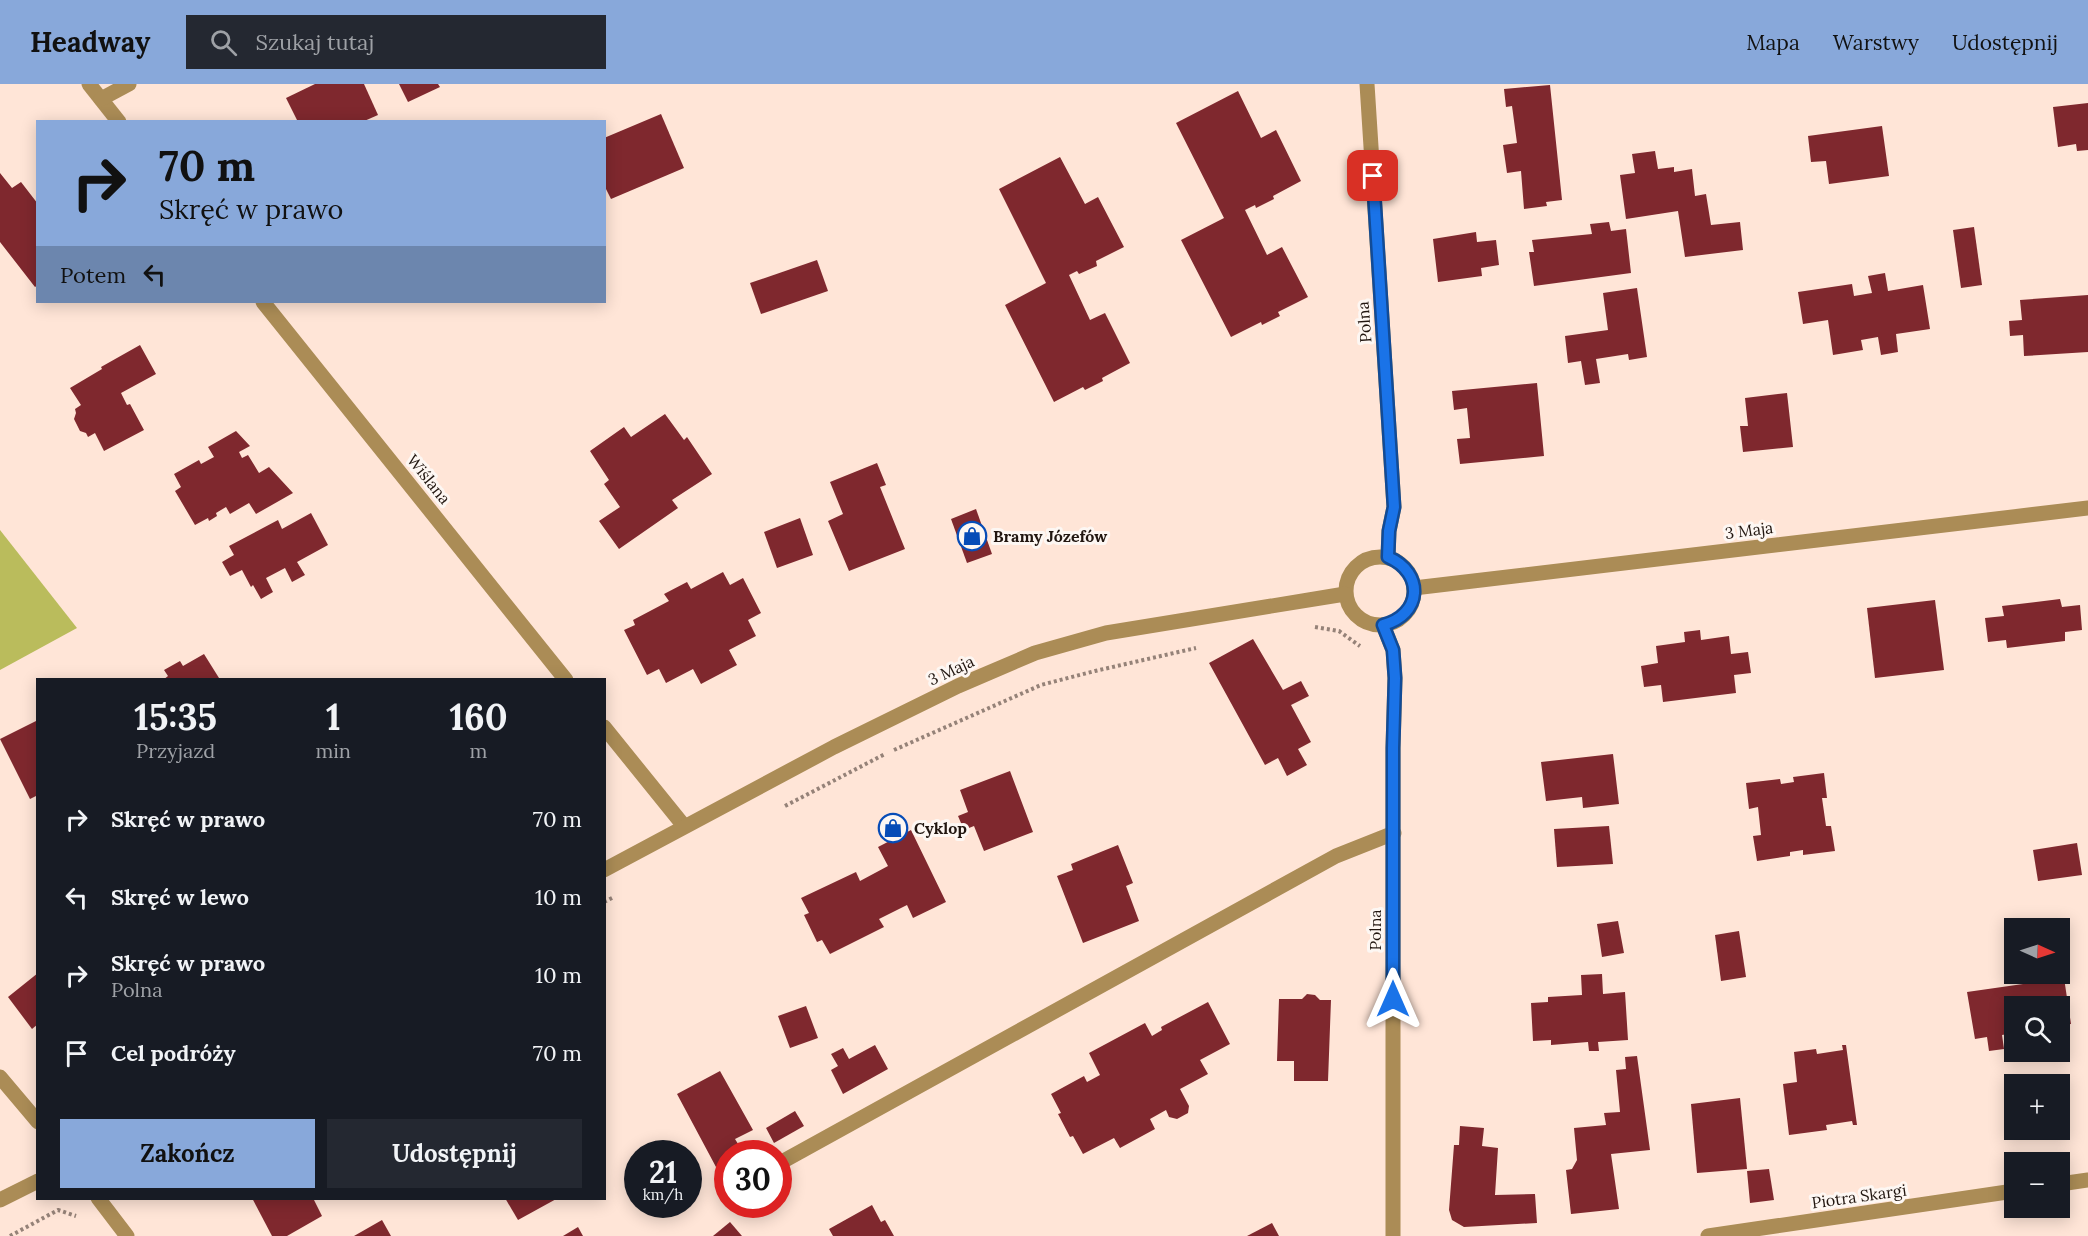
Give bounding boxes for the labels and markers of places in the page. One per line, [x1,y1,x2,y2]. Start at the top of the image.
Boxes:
pin [1347,150,1398,201]
shop icon: Bramy Józefów [956,520,988,552]
place label: Bramy Józefów [993,526,1107,546]
shop icon: Cyklop [877,812,909,844]
place label: Cyklop [914,818,967,838]

